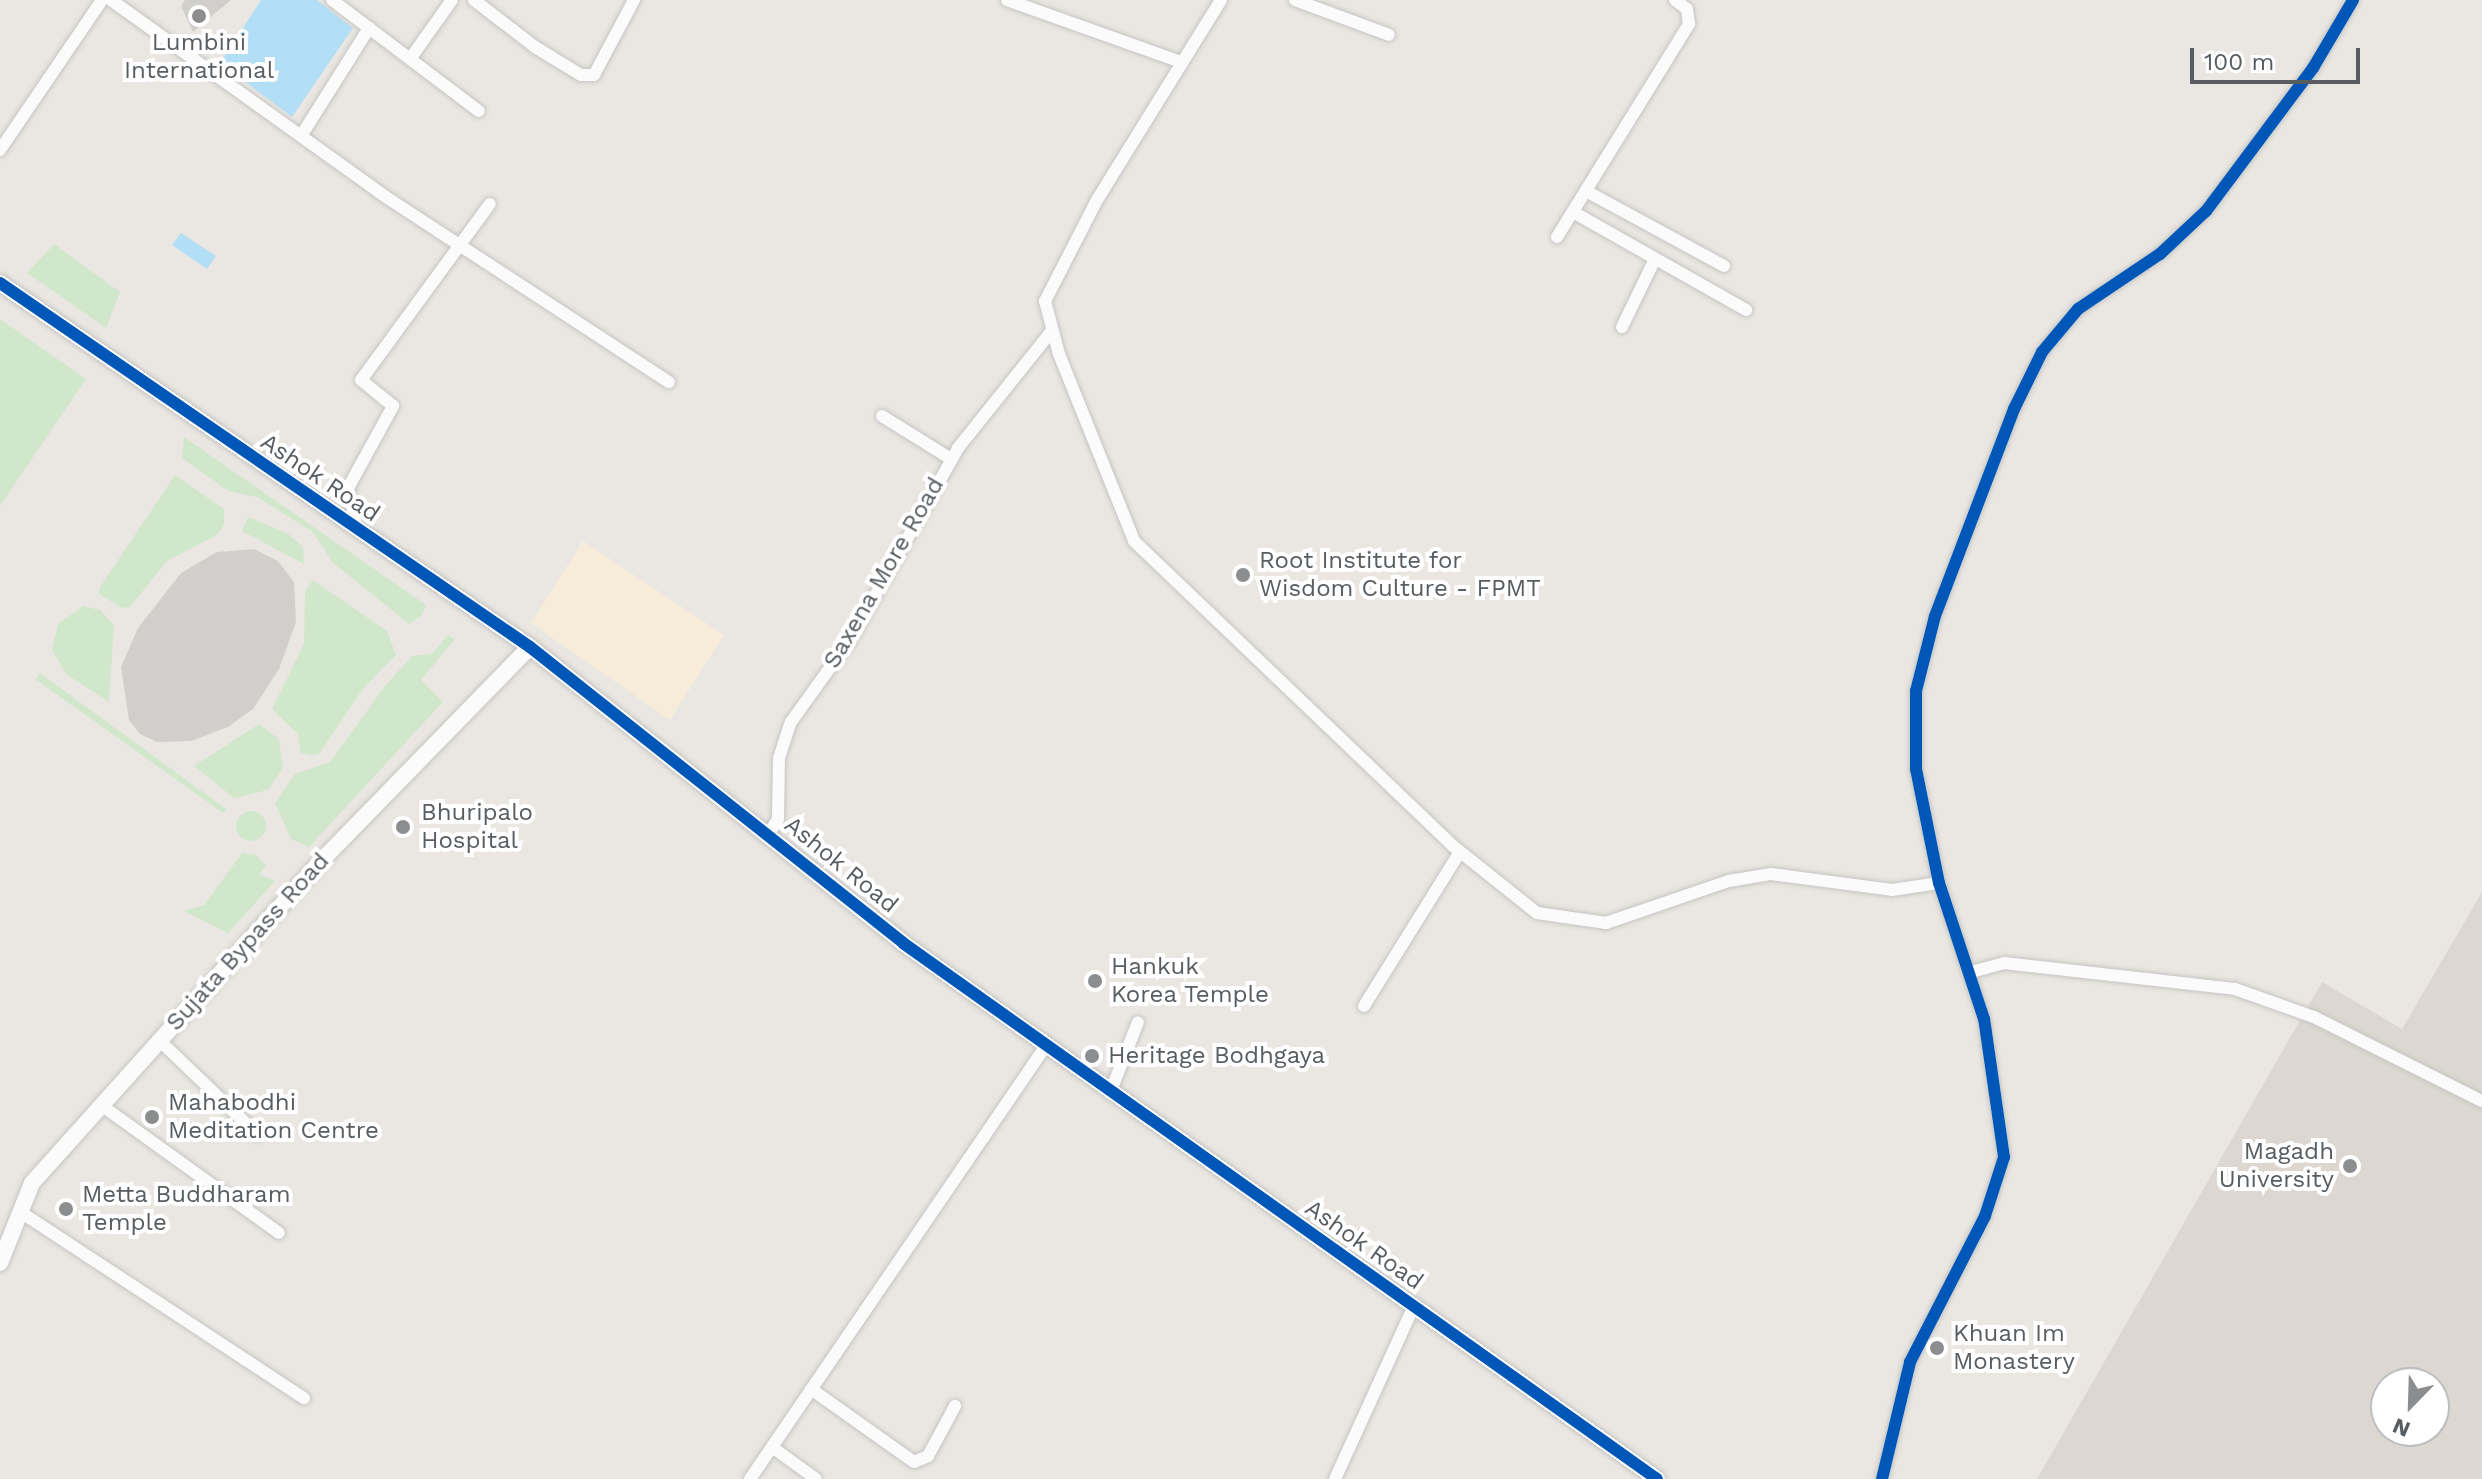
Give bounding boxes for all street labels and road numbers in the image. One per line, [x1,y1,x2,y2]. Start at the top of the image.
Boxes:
street label: Ashok Road [255,427,385,529]
street label: Saxena More Road [817,472,951,674]
street label: Ashok Road [778,810,904,920]
street label: Sujata Bypass Road [160,847,336,1037]
street label: Ashok Road [1299,1194,1429,1296]

